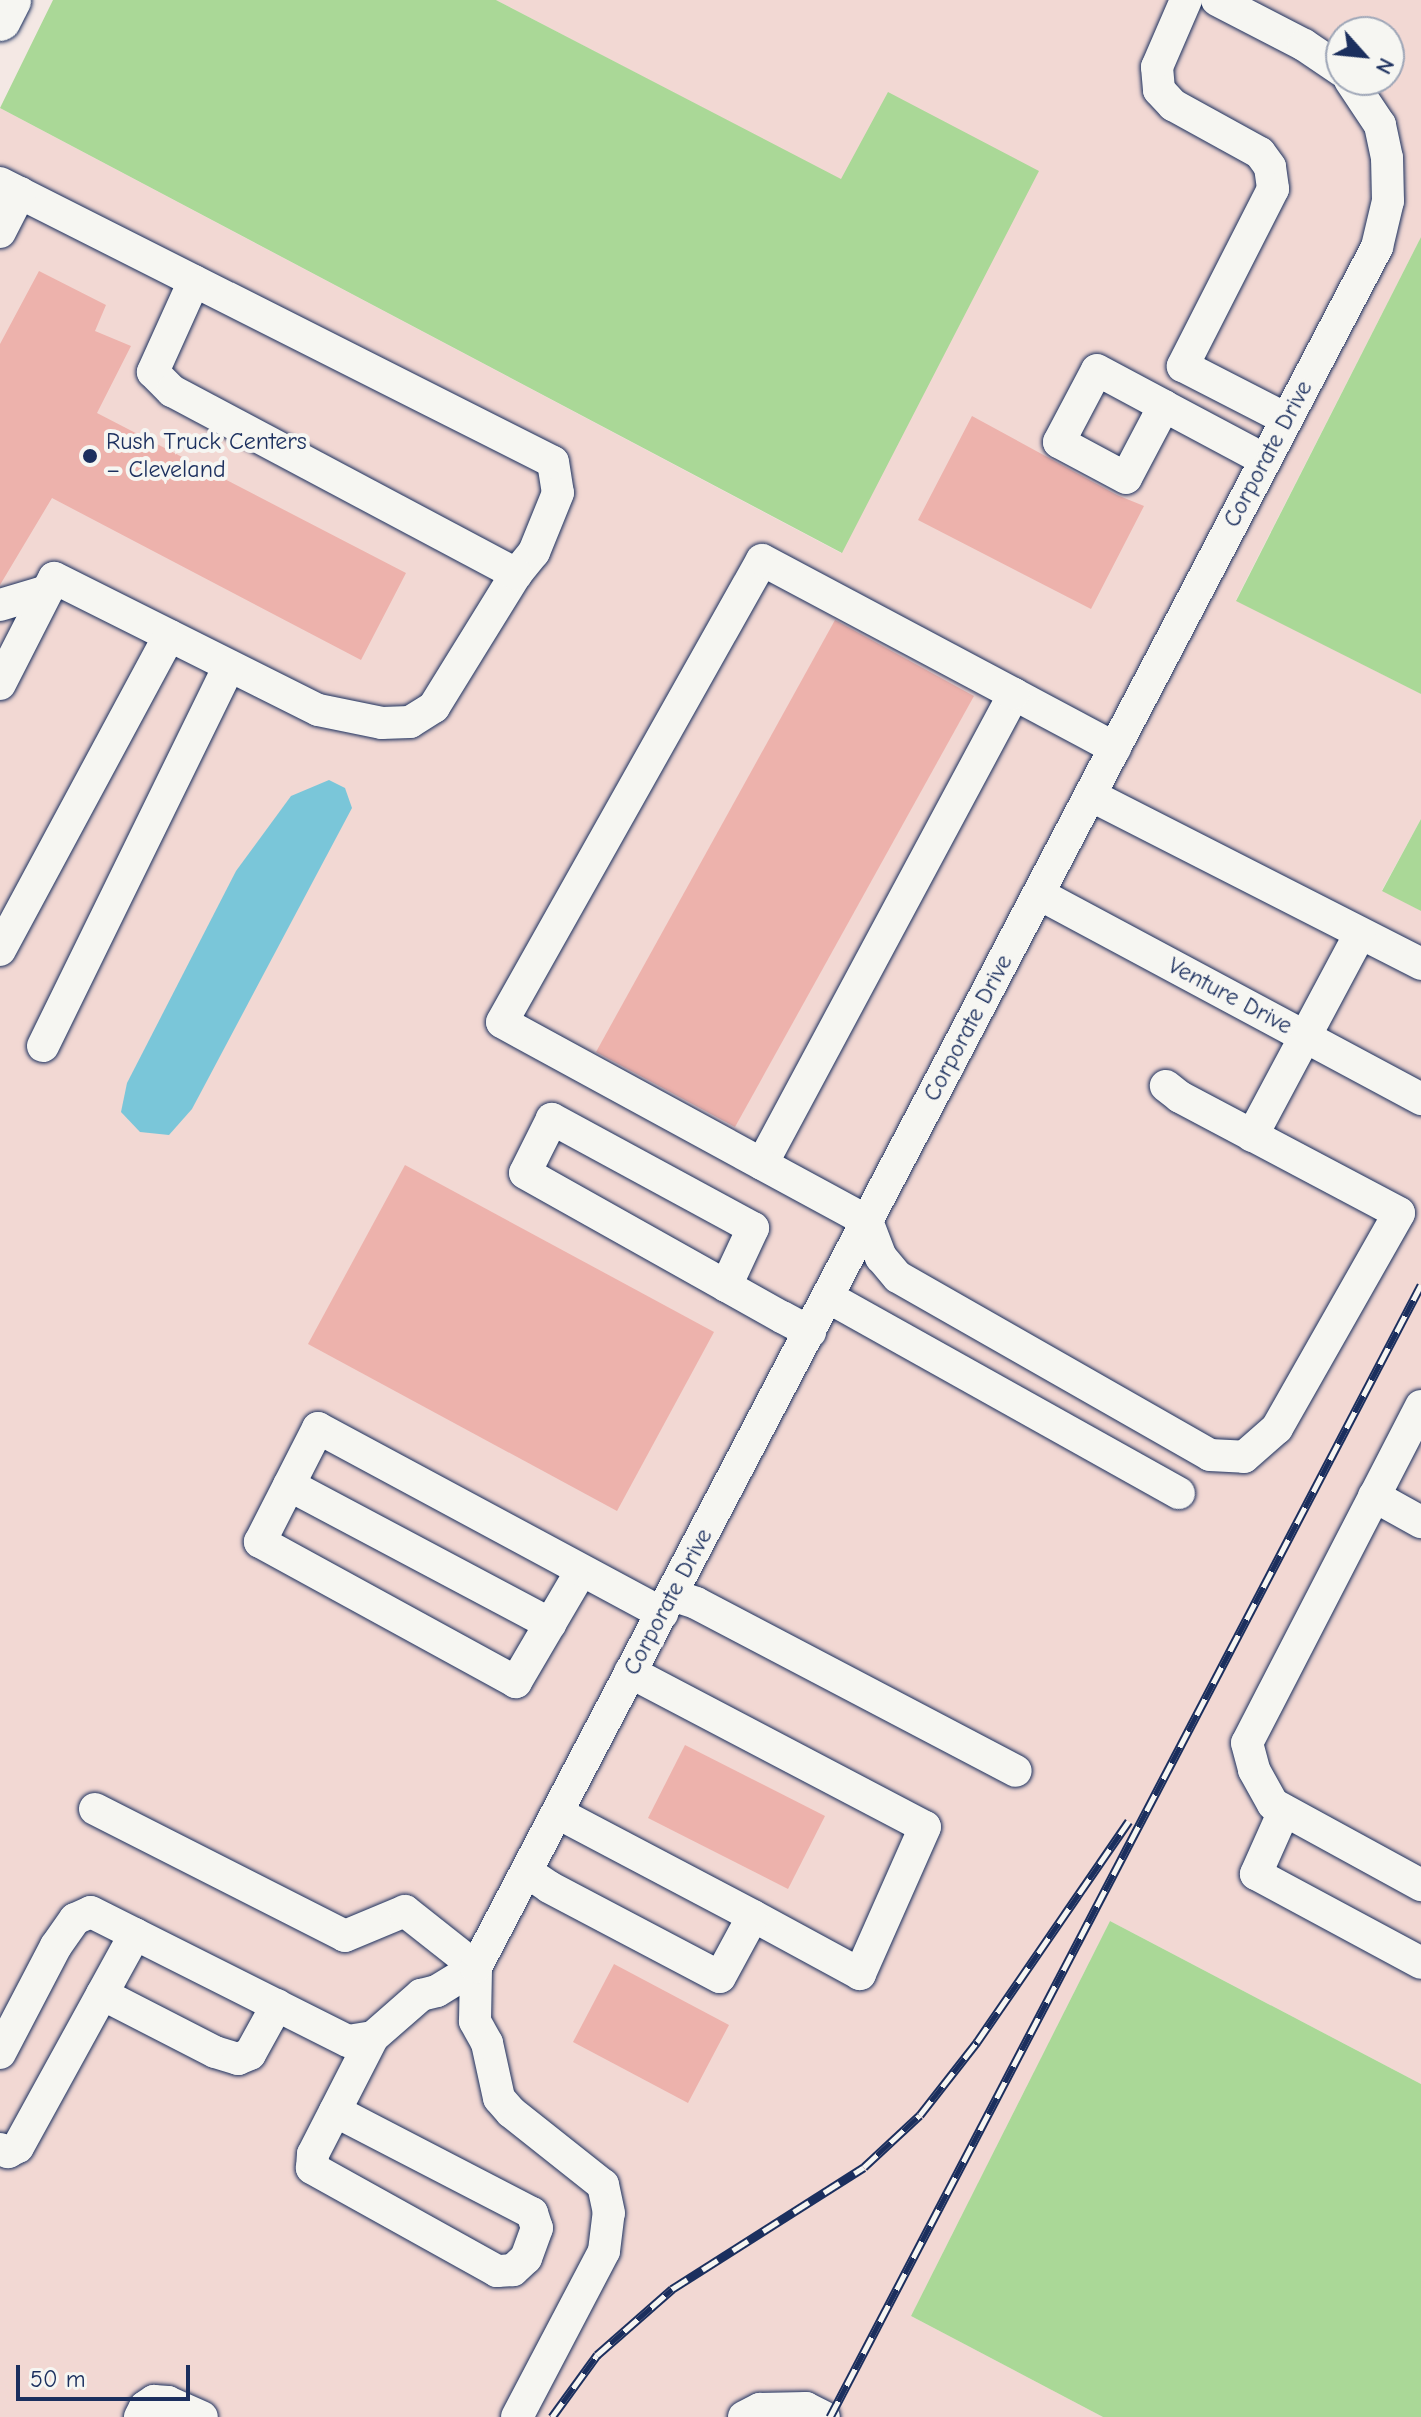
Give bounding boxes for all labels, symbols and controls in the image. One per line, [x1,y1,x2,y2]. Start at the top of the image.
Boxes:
north arrow [1325,16,1405,96]
text: N [1370,54,1399,78]
street label: Corporate Drive [1217,376,1319,532]
place label: Rush Truck Centers – Cleveland [106,428,307,484]
marker: Rush Truck Centers – Cleveland [81,447,99,465]
street label: Corporate Drive [917,950,1019,1106]
street label: Venture Drive [1163,951,1297,1041]
street label: Corporate Drive [617,1524,719,1680]
scale bar [20,2349,194,2399]
text: 50 m [30,2365,86,2393]

